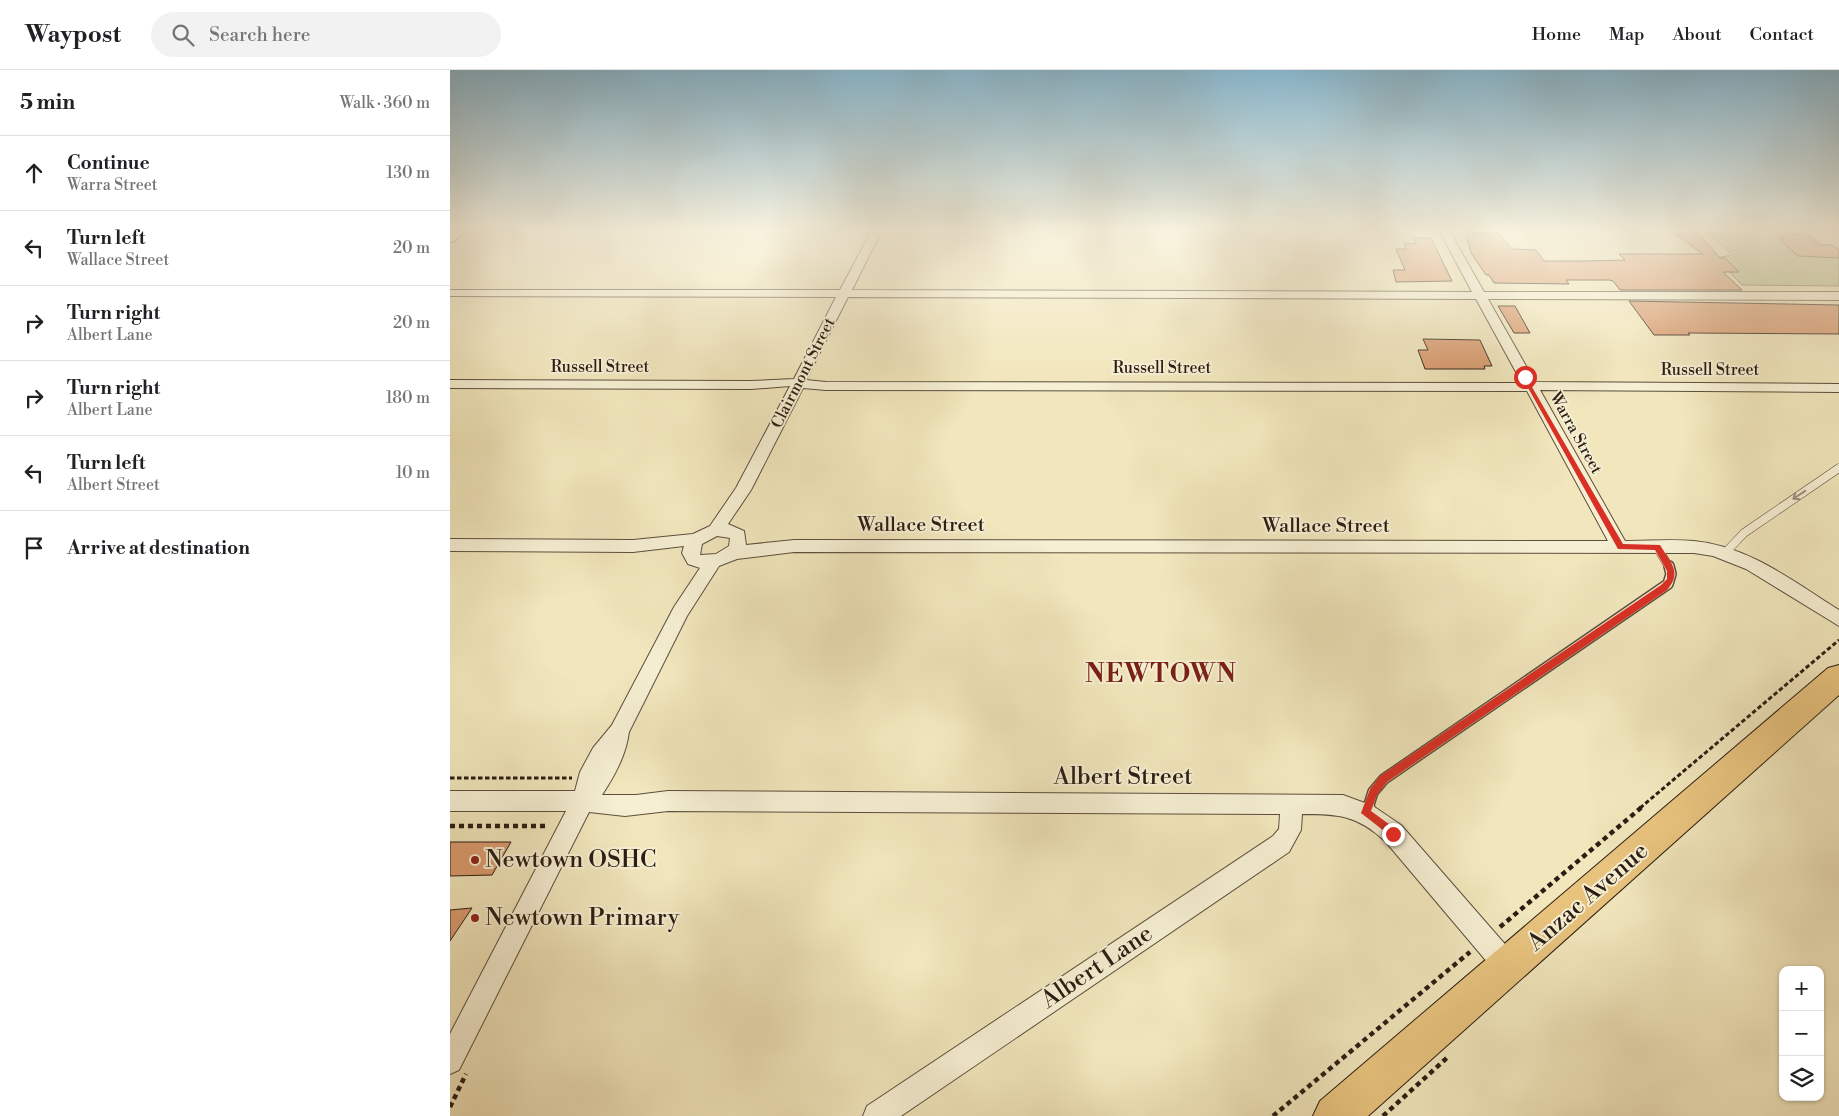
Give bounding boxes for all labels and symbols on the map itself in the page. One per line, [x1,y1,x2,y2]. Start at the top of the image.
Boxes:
street label: Clairmont Street [767,314,840,432]
street label: Russell Street [551,357,650,377]
street label: Russell Street [1113,358,1212,378]
street label: Russell Street [1661,360,1760,380]
route start [1514,366,1537,389]
street label: Warra Street [1545,388,1607,478]
one-way arrow [1792,490,1806,500]
street label: Wallace Street [856,513,985,538]
street label: Wallace Street [1261,514,1390,539]
district label: NEWTOWN [1085,659,1237,690]
street label: Albert Street [1052,762,1193,792]
route end [1382,823,1405,846]
street label: Anzac Avenue [1521,836,1655,958]
place label: Newtown OSHC [485,845,656,875]
marker: Newtown OSHC [469,854,481,866]
place label: Newtown Primary [485,903,680,933]
marker: Newtown Primary [469,912,481,924]
street label: Albert Lane [1035,919,1159,1016]

